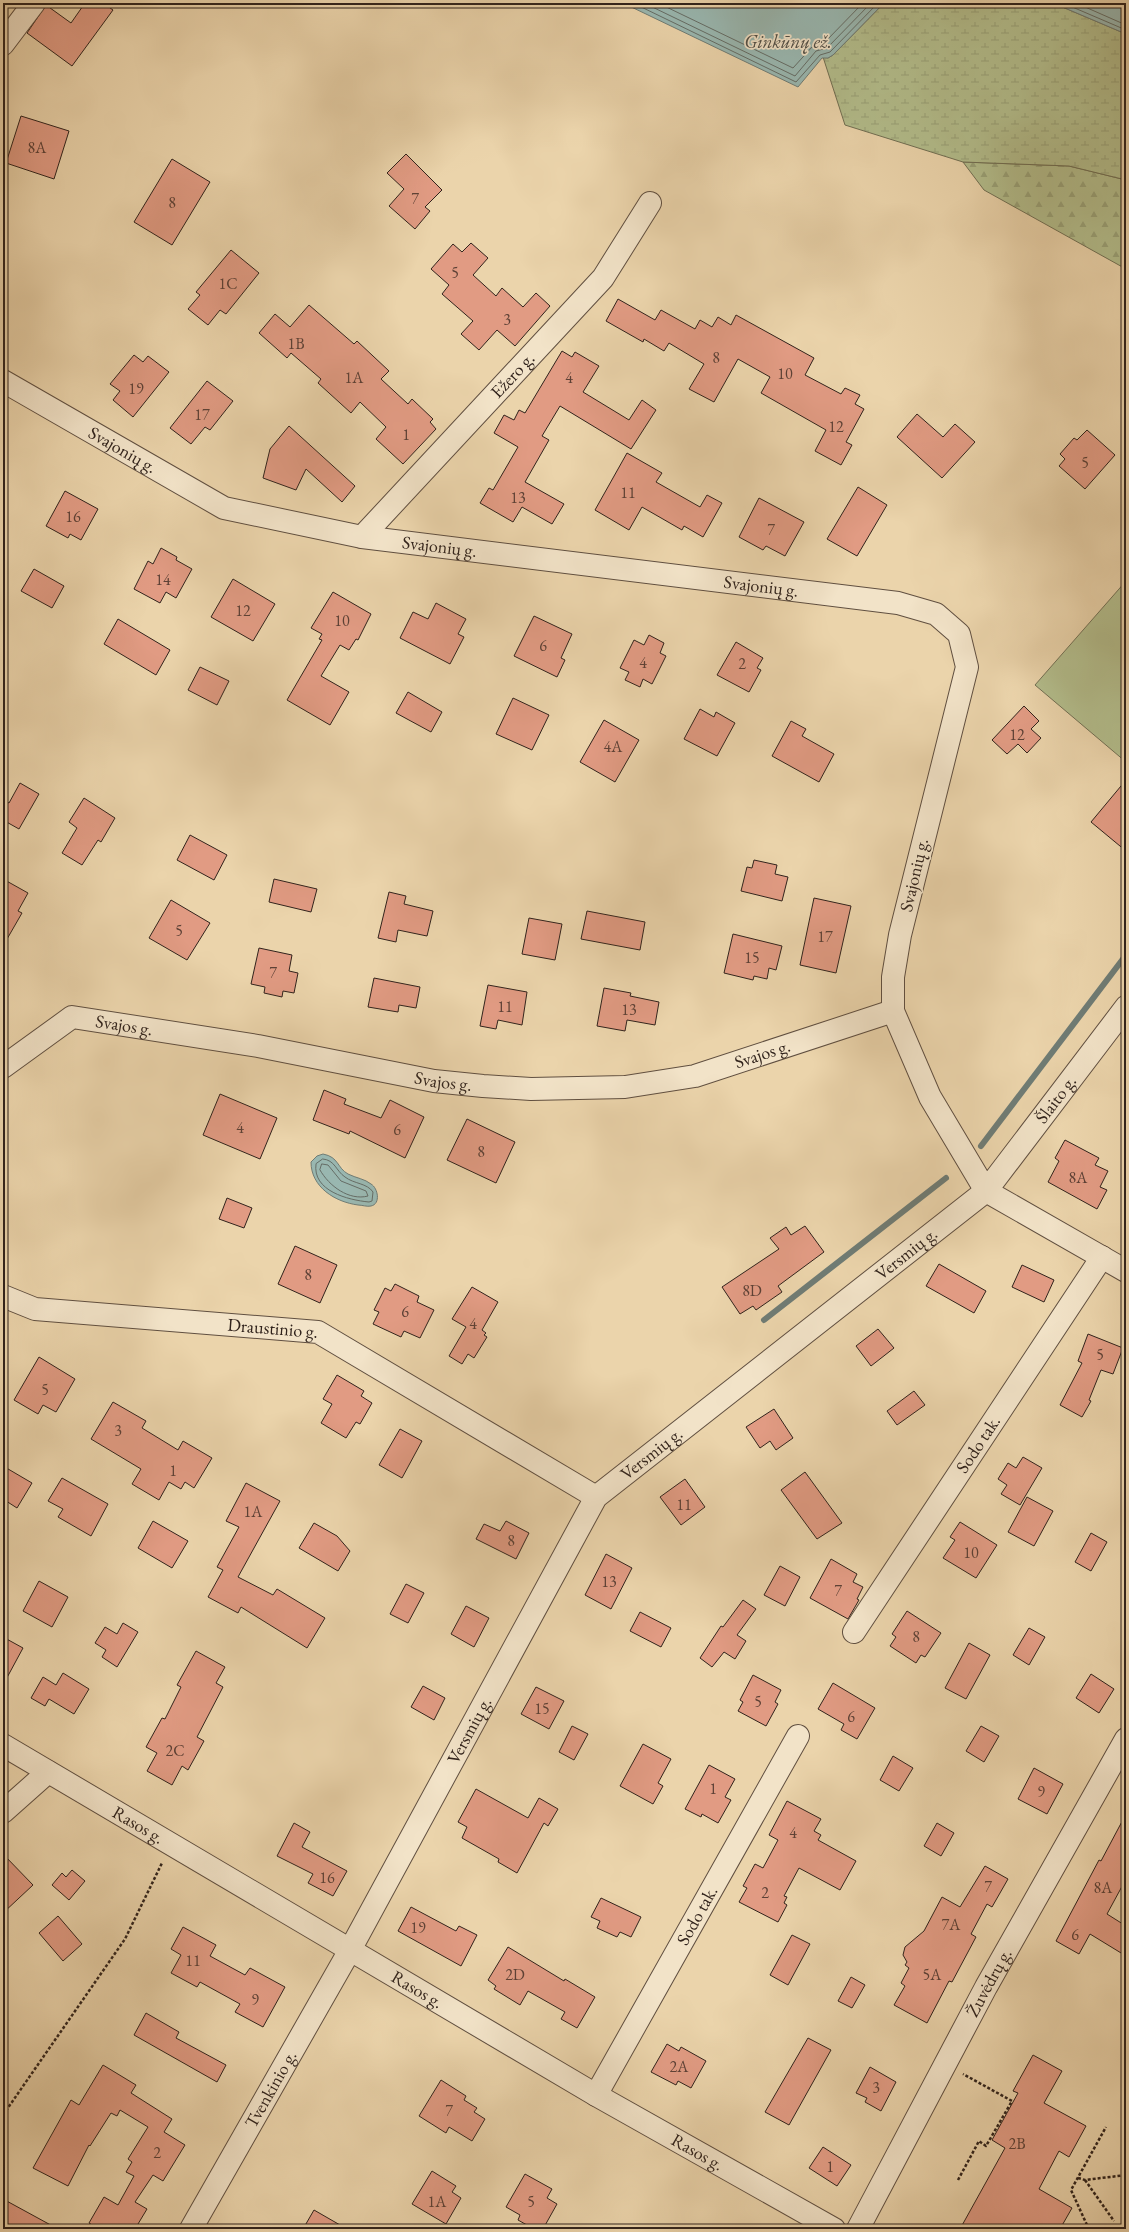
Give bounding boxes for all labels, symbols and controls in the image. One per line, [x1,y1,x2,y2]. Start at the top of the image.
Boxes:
water label: Ginkūnų ež. [744,29,832,54]
house number: 8A [28,137,47,158]
house number: 7 [411,188,419,209]
house number: 8 [168,192,176,213]
house number: 5 [451,262,459,283]
house number: 1C [218,273,238,294]
house number: 3 [503,309,511,330]
house number: 1B [287,333,305,354]
street label: Ežero g. [485,347,539,403]
house number: 8 [712,347,720,368]
house number: 10 [777,363,793,384]
house number: 1A [345,367,364,388]
house number: 4 [565,367,573,388]
house number: 19 [128,378,144,399]
house number: 17 [194,404,210,425]
house number: 12 [828,416,844,437]
street label: Svajonių g. [85,421,161,478]
house number: 1 [402,424,410,445]
house number: 5 [1081,452,1089,473]
house number: 11 [620,482,636,503]
house number: 13 [510,487,526,508]
house number: 16 [65,506,81,527]
house number: 7 [767,519,775,540]
street label: Svajonių g. [401,530,478,562]
house number: 14 [155,569,171,590]
street label: Svajonių g. [722,570,800,602]
house number: 12 [235,600,251,621]
house number: 10 [334,610,350,631]
house number: 6 [539,635,547,656]
house number: 4 [639,652,647,673]
house number: 2 [738,653,746,674]
house number: 12 [1009,724,1025,745]
house number: 4A [604,736,623,757]
street label: Svajonių g. [894,836,933,914]
house number: 5 [175,920,183,941]
house number: 17 [817,926,833,947]
house number: 15 [744,947,760,968]
house number: 7 [269,962,277,983]
house number: 11 [497,996,513,1017]
house number: 13 [621,999,637,1020]
street label: Svajos g. [94,1009,154,1040]
street label: Svajos g. [731,1034,793,1073]
street label: Svajos g. [413,1065,473,1096]
street label: Šlaito g. [1030,1070,1081,1128]
house number: 4 [236,1117,244,1138]
house number: 6 [393,1119,401,1140]
house number: 8 [477,1141,485,1162]
house number: 8A [1069,1167,1088,1188]
street label: Versmių g. [870,1222,942,1285]
house number: 8 [304,1264,312,1285]
house number: 8D [742,1280,762,1301]
house number: 6 [401,1301,409,1322]
street label: Draustinio g. [227,1313,319,1343]
house number: 4 [469,1313,477,1334]
house number: 5 [1096,1344,1104,1365]
house number: 5 [41,1379,49,1400]
street label: Sodo tak. [950,1411,1005,1477]
house number: 3 [114,1420,122,1441]
street label: Versmių g. [615,1422,687,1485]
house number: 1 [169,1460,177,1481]
house number: 11 [676,1494,692,1515]
house number: 1A [244,1501,263,1522]
house number: 8 [507,1530,515,1551]
house number: 10 [963,1542,979,1563]
house number: 13 [601,1571,617,1592]
house number: 7 [834,1580,842,1601]
house number: 8 [912,1626,920,1647]
house number: 5 [754,1691,762,1712]
street label: Versmių g. [441,1693,496,1768]
house number: 15 [534,1698,550,1719]
house number: 6 [847,1706,855,1727]
house number: 2C [165,1740,185,1761]
house number: 1 [709,1778,717,1799]
house number: 9 [1037,1781,1045,1802]
street label: Rasos g. [108,1800,169,1849]
house number: 4 [789,1822,797,1843]
house number: 16 [319,1867,335,1888]
house number: 7 [984,1876,992,1897]
house number: 8A [1094,1877,1113,1898]
street label: Sodo tak. [671,1882,722,1949]
house number: 2 [761,1882,769,1903]
house number: 7A [942,1914,961,1935]
house number: 19 [410,1917,426,1938]
house number: 6 [1071,1924,1079,1945]
street label: Žuvėdrų g. [960,1944,1017,2021]
house number: 11 [185,1950,201,1971]
house number: 2D [505,1964,525,1985]
house number: 5A [923,1964,942,1985]
street label: Rasos g. [387,1965,448,2013]
house number: 9 [251,1989,259,2010]
street label: Tvenkinio g. [239,2046,301,2132]
house number: 2A [670,2056,689,2077]
house number: 3 [872,2077,880,2098]
house number: 7 [445,2100,453,2121]
street label: Rasos g. [668,2128,728,2175]
house number: 2B [1008,2133,1026,2154]
house number: 2 [153,2142,161,2163]
house number: 1 [826,2156,834,2177]
house number: 1A [428,2191,447,2212]
house number: 5 [527,2191,535,2212]

